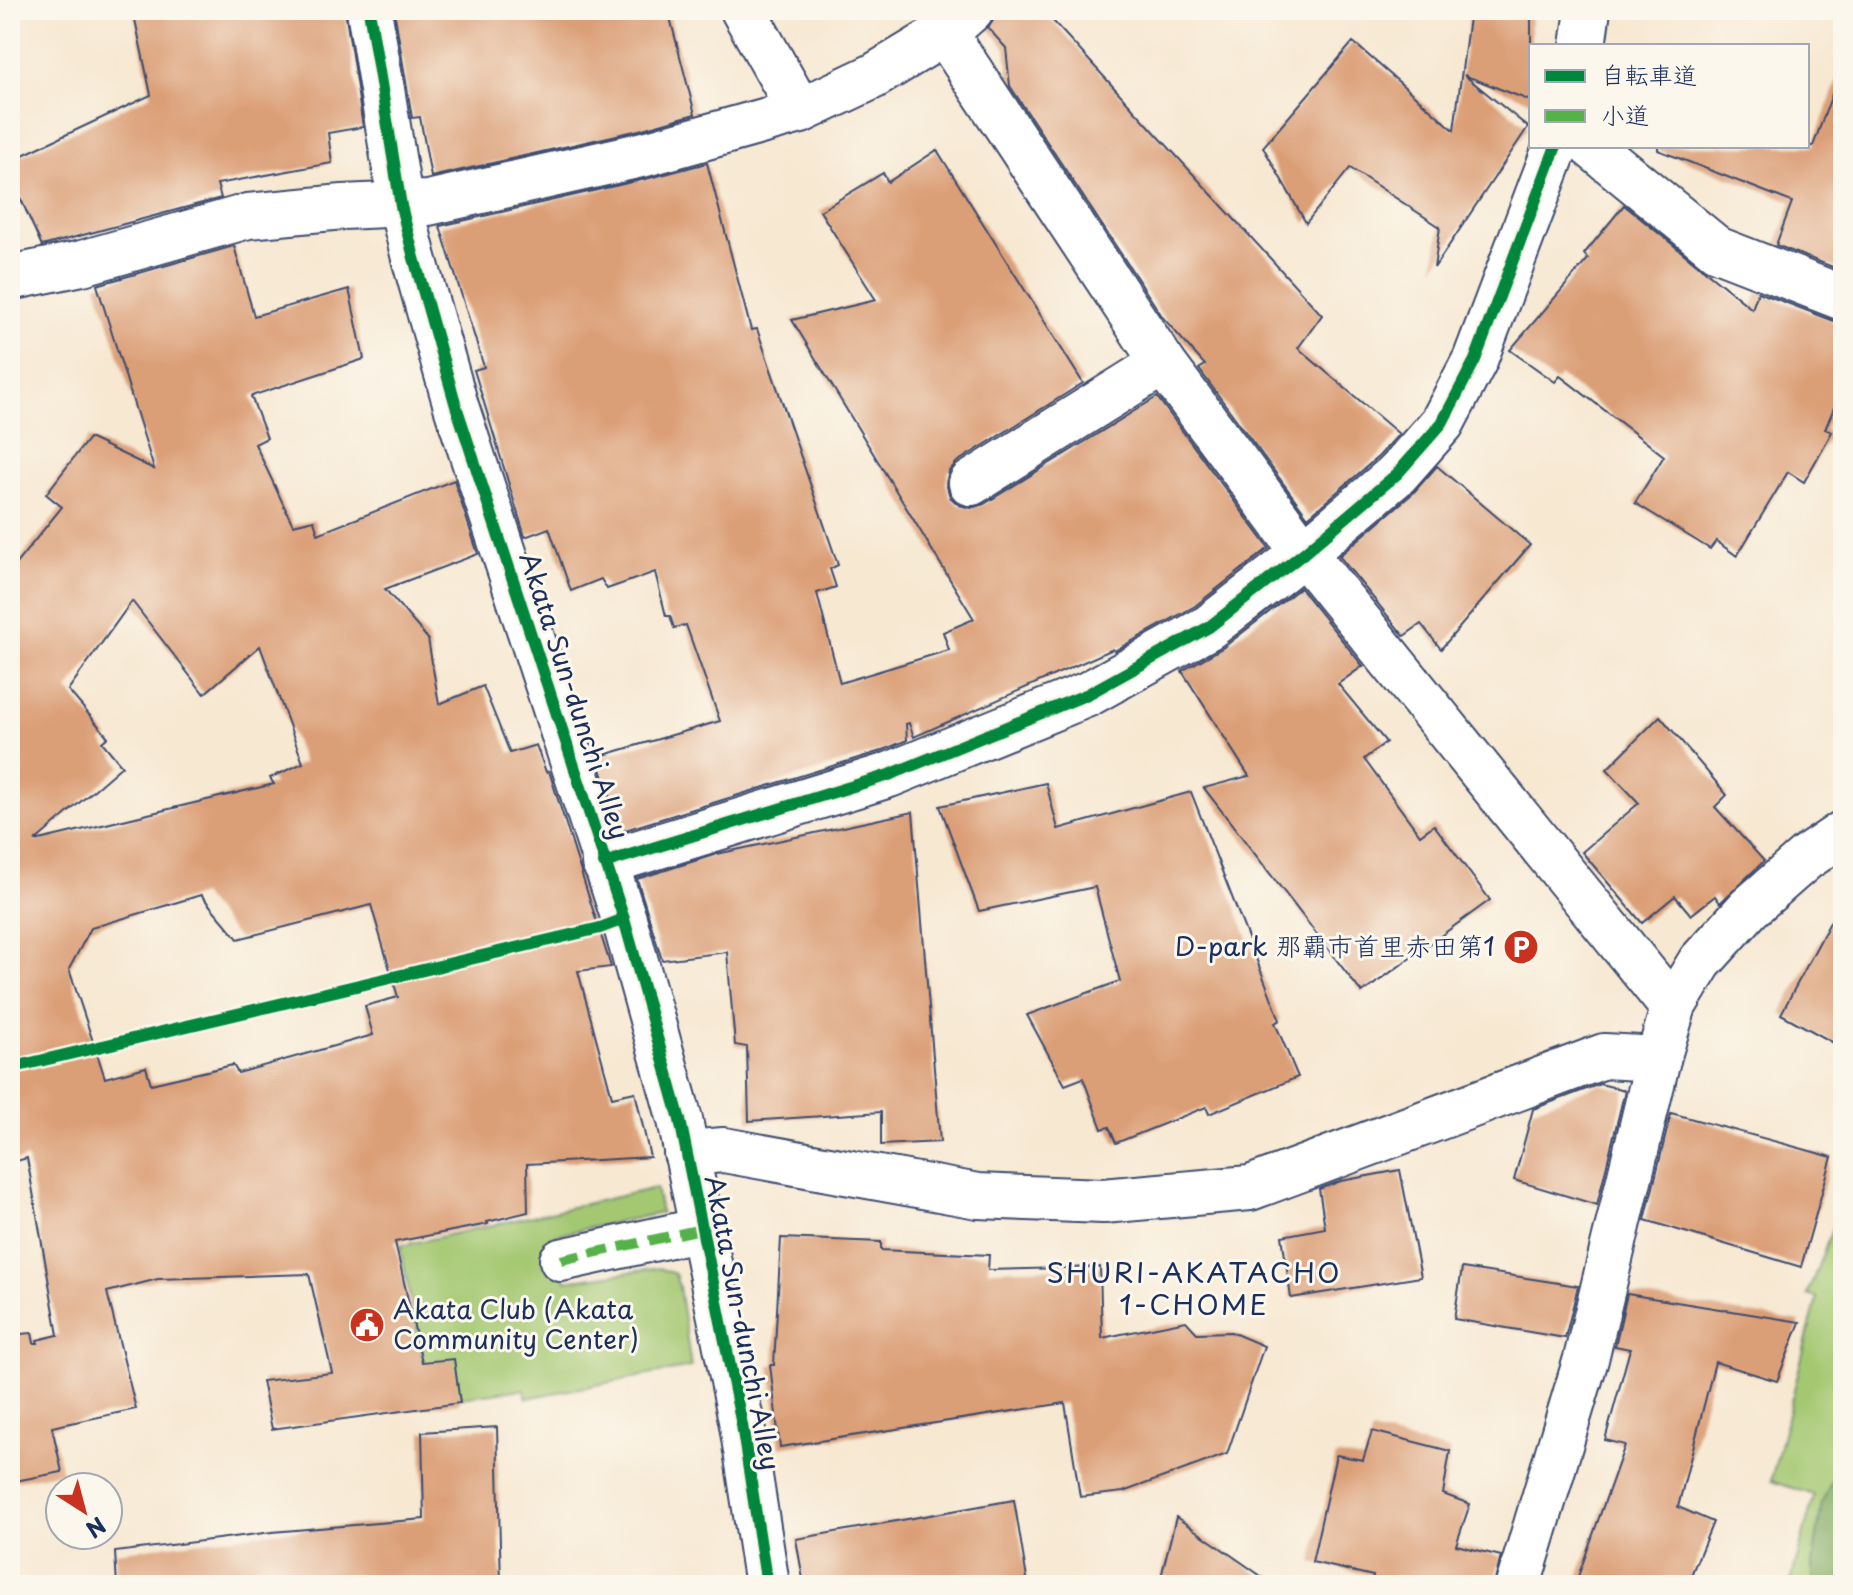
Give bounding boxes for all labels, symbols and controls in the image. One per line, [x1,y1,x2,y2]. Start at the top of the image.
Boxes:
legend [1529,44,1809,148]
text: 自転車道 [1601,56,1697,92]
text: 小道 [1601,96,1649,132]
street label: Akata Sun-dunchi Alley [511,547,640,844]
place label: D-park 那覇市首里赤田第1 [1175,926,1495,965]
parking icon: D-park 那覇市首里赤田第1 [1502,928,1540,966]
street label: Akata Sun-dunchi Alley [696,1172,791,1474]
district label: SHURI-AKATACHO 1-CHOME [1047,1250,1341,1325]
place label: Akata Club (Akata Community Center) [393,1289,639,1358]
public building icon: Akata Club (Akata Community Center) [348,1306,386,1344]
north arrow [44,1471,124,1551]
text: N [80,1510,113,1547]

